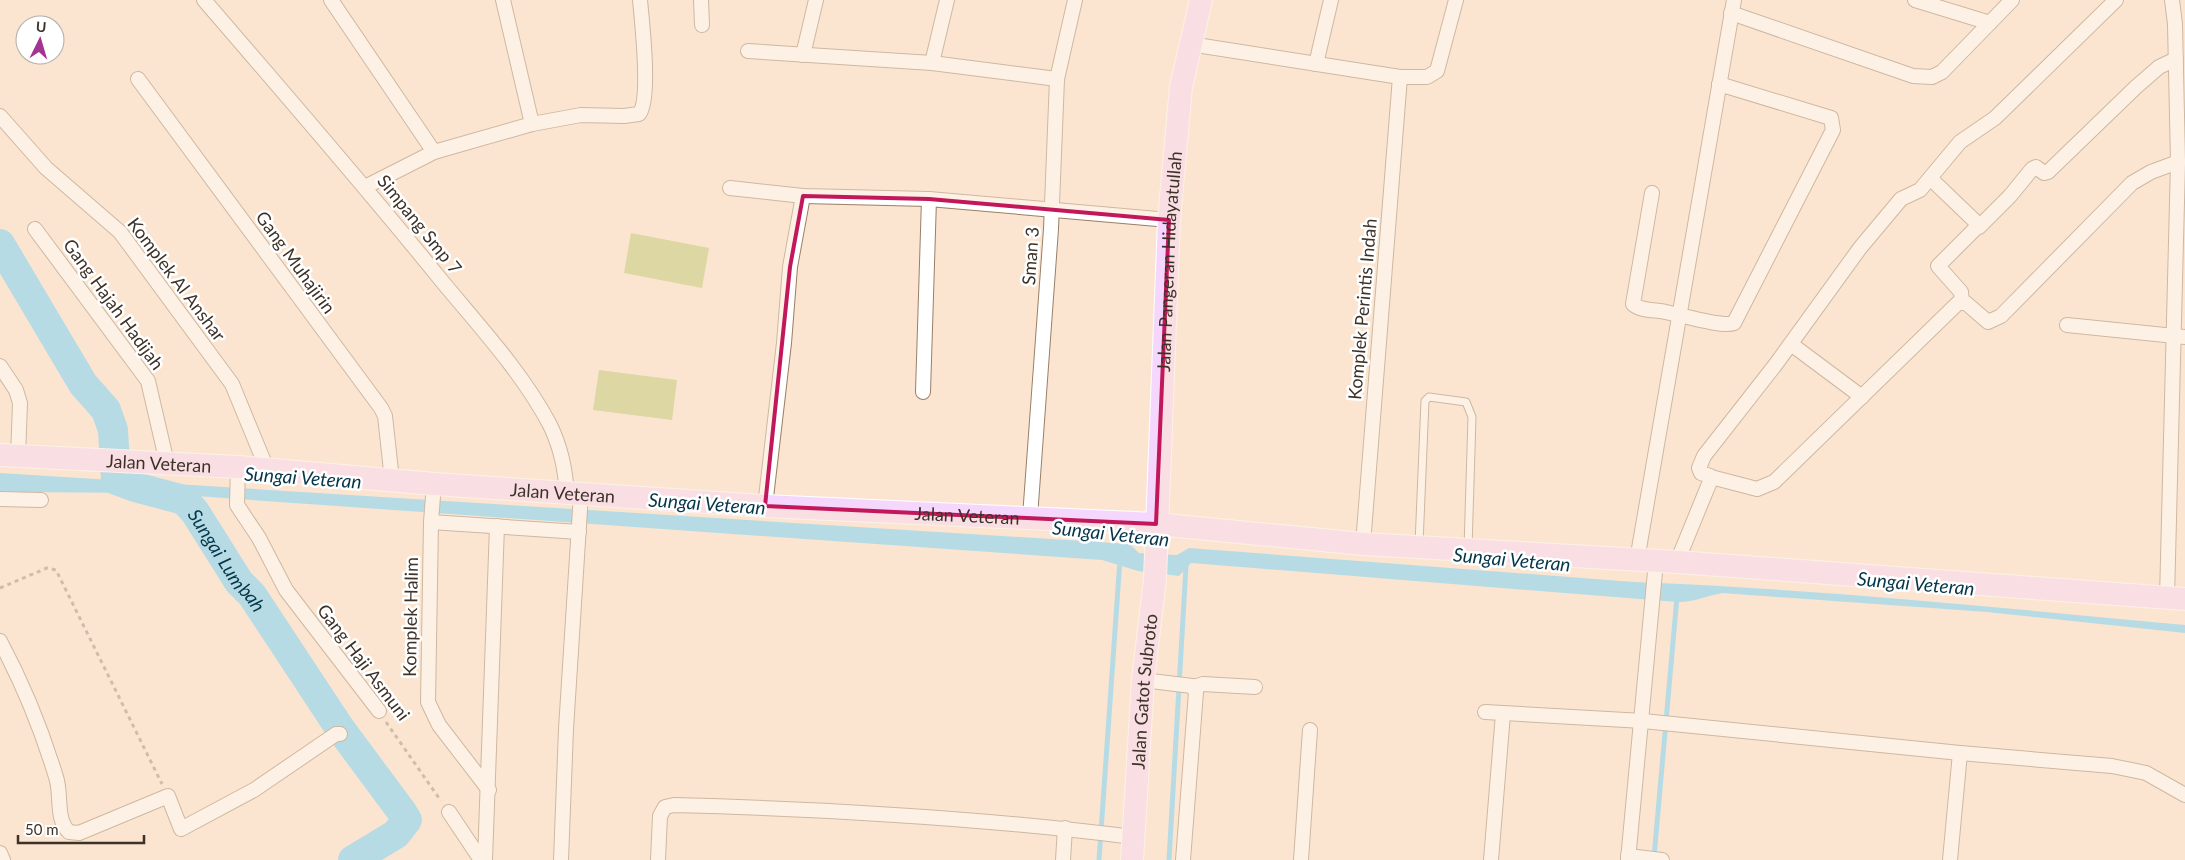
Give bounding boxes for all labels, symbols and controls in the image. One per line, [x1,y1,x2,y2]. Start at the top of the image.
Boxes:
north arrow [15,15,65,65]
text: U [35,18,47,35]
street label: Jalan Pangeran Hidayatullah [1152,150,1186,372]
street label: Simpang Smp 7 [373,170,467,278]
street label: Gang Muhajirin [251,207,341,317]
street label: Komplek Al Anshar [123,213,231,346]
street label: Komplek Perintis Indah [1343,217,1381,401]
street label: Sman 3 [1017,226,1043,286]
street label: Gang Hajah Hadijah [59,234,169,374]
street label: Jalan Veteran [106,449,212,477]
water label: Sungai Veteran [244,461,362,493]
street label: Jalan Veteran [510,478,616,507]
water label: Sungai Veteran [648,487,766,519]
street label: Jalan Veteran [914,502,1020,529]
water label: Sungai Lumbah [184,504,271,616]
water label: Sungai Veteran [1051,515,1171,551]
water label: Sungai Veteran [1452,542,1572,576]
street label: Komplek Halim [398,557,422,677]
water label: Sungai Veteran [1856,566,1976,600]
street label: Gang Haji Asmuni [313,599,415,725]
street label: Jalan Gatot Subroto [1127,612,1162,770]
scale bar [18,812,144,844]
text: 50 m [25,820,59,838]

